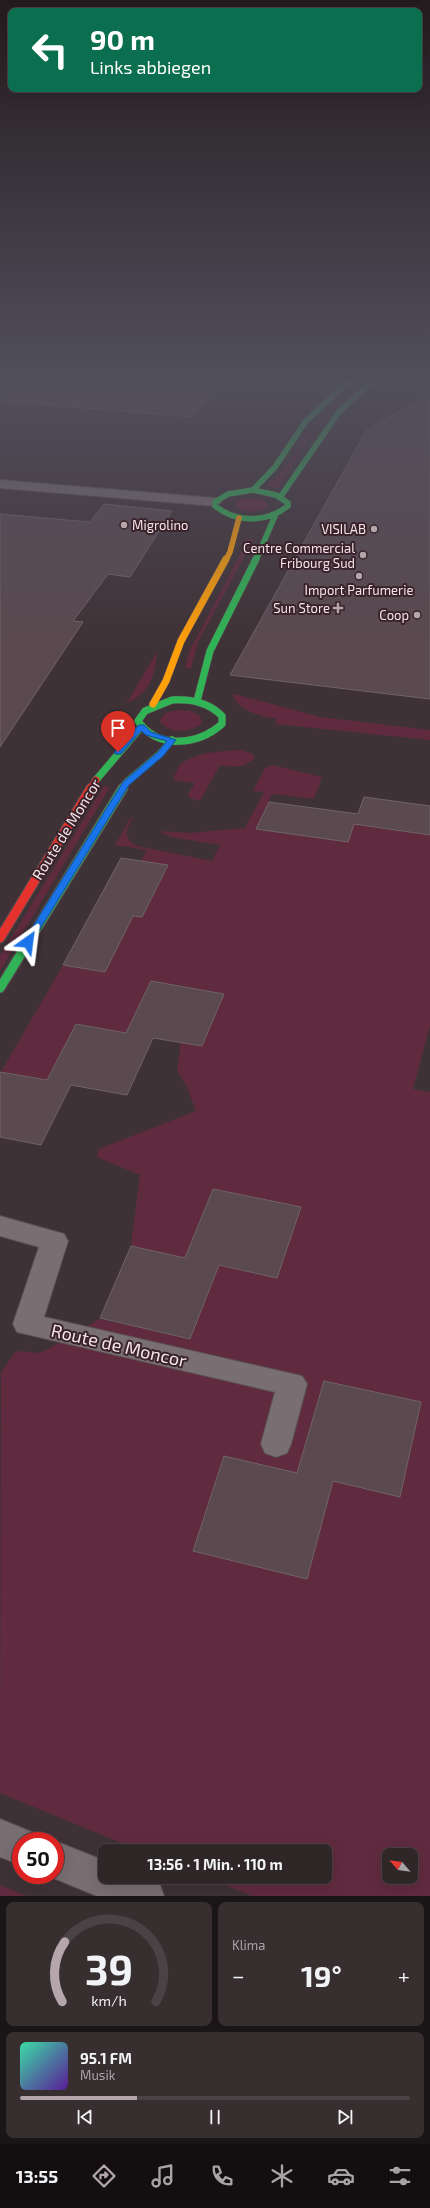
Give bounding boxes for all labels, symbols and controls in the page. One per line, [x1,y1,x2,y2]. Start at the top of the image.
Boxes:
text: 90 m [90,22,155,56]
icon: left [24,24,76,76]
text: Links abbiegen [90,56,211,78]
place label: Migrolino [132,517,188,533]
marker: Migrolino [119,520,129,530]
place label: VISILAB [321,521,366,537]
marker: VISILAB [369,524,379,534]
place label: Centre Commercial Fribourg Sud [243,540,355,571]
marker: Centre Commercial Fribourg Sud [358,550,368,560]
marker: Import Parfumerie [354,571,364,581]
place label: Import Parfumerie [305,582,413,598]
place label: Sun Store [273,600,330,616]
marker: Sun Store [333,603,343,613]
place label: Coop [379,607,409,623]
marker: Coop [412,610,422,620]
pin [101,711,135,752]
icon: arrive [107,717,129,739]
street label: Route de Moncor [28,775,104,883]
position arrow [7,921,49,963]
street label: Route de Moncor [49,1319,189,1371]
speed limit sign: 50 [12,1832,64,1884]
north arrow [382,1848,418,1884]
map controls [382,1848,418,1884]
text: 13:56 · 1 Min. · 110 m [147,1855,283,1873]
text: Klima [232,1937,265,1953]
text: 39 [85,1943,133,1993]
text: 19° [301,1957,342,1993]
text: − [232,1962,245,1988]
text: + [398,1962,410,1988]
text: km/h [91,1992,127,2009]
text: 95.1 FM [80,2049,132,2067]
text: Musik [80,2067,115,2083]
icon: previous [74,2106,96,2128]
icon: pause [204,2106,226,2128]
icon: next [334,2106,356,2128]
icon: directions [90,2162,118,2190]
icon: music [149,2162,177,2190]
icon: phone [208,2162,236,2190]
icon: climate [268,2162,296,2190]
icon: car [327,2162,355,2190]
icon: filters [386,2162,414,2190]
text: 13:55 [16,2165,58,2187]

